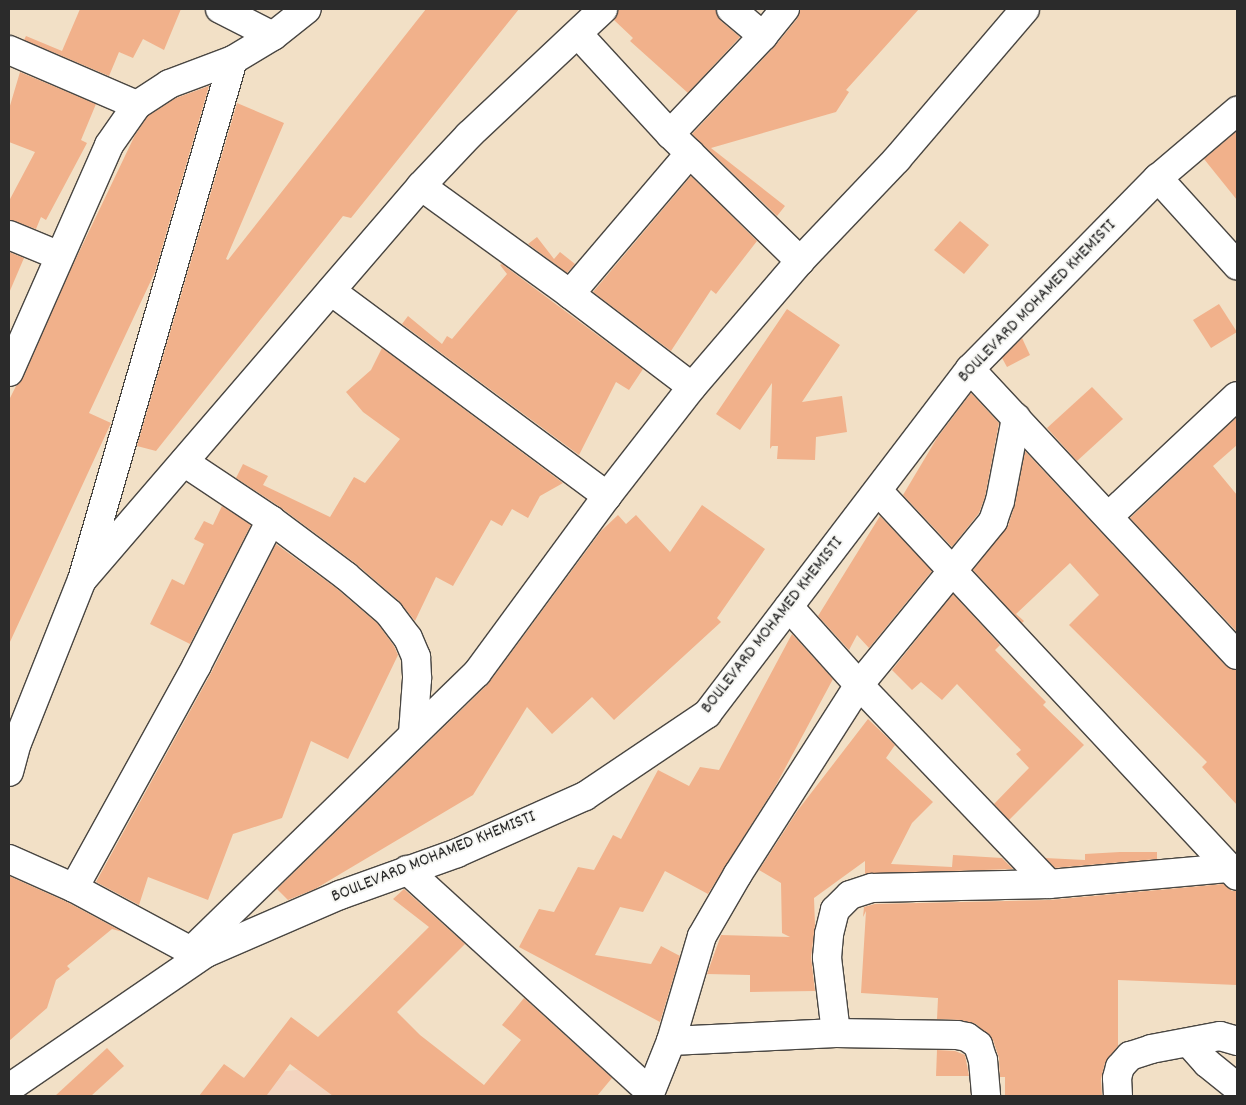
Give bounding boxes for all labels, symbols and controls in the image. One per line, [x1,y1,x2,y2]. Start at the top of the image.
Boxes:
street label: BOULEVARD MOHAMED KHEMISTI [954,216,1122,388]
street label: BOULEVARD MOHAMED KHEMISTI [697,533,849,719]
street label: BOULEVARD MOHAMED KHEMISTI [329,807,539,909]

